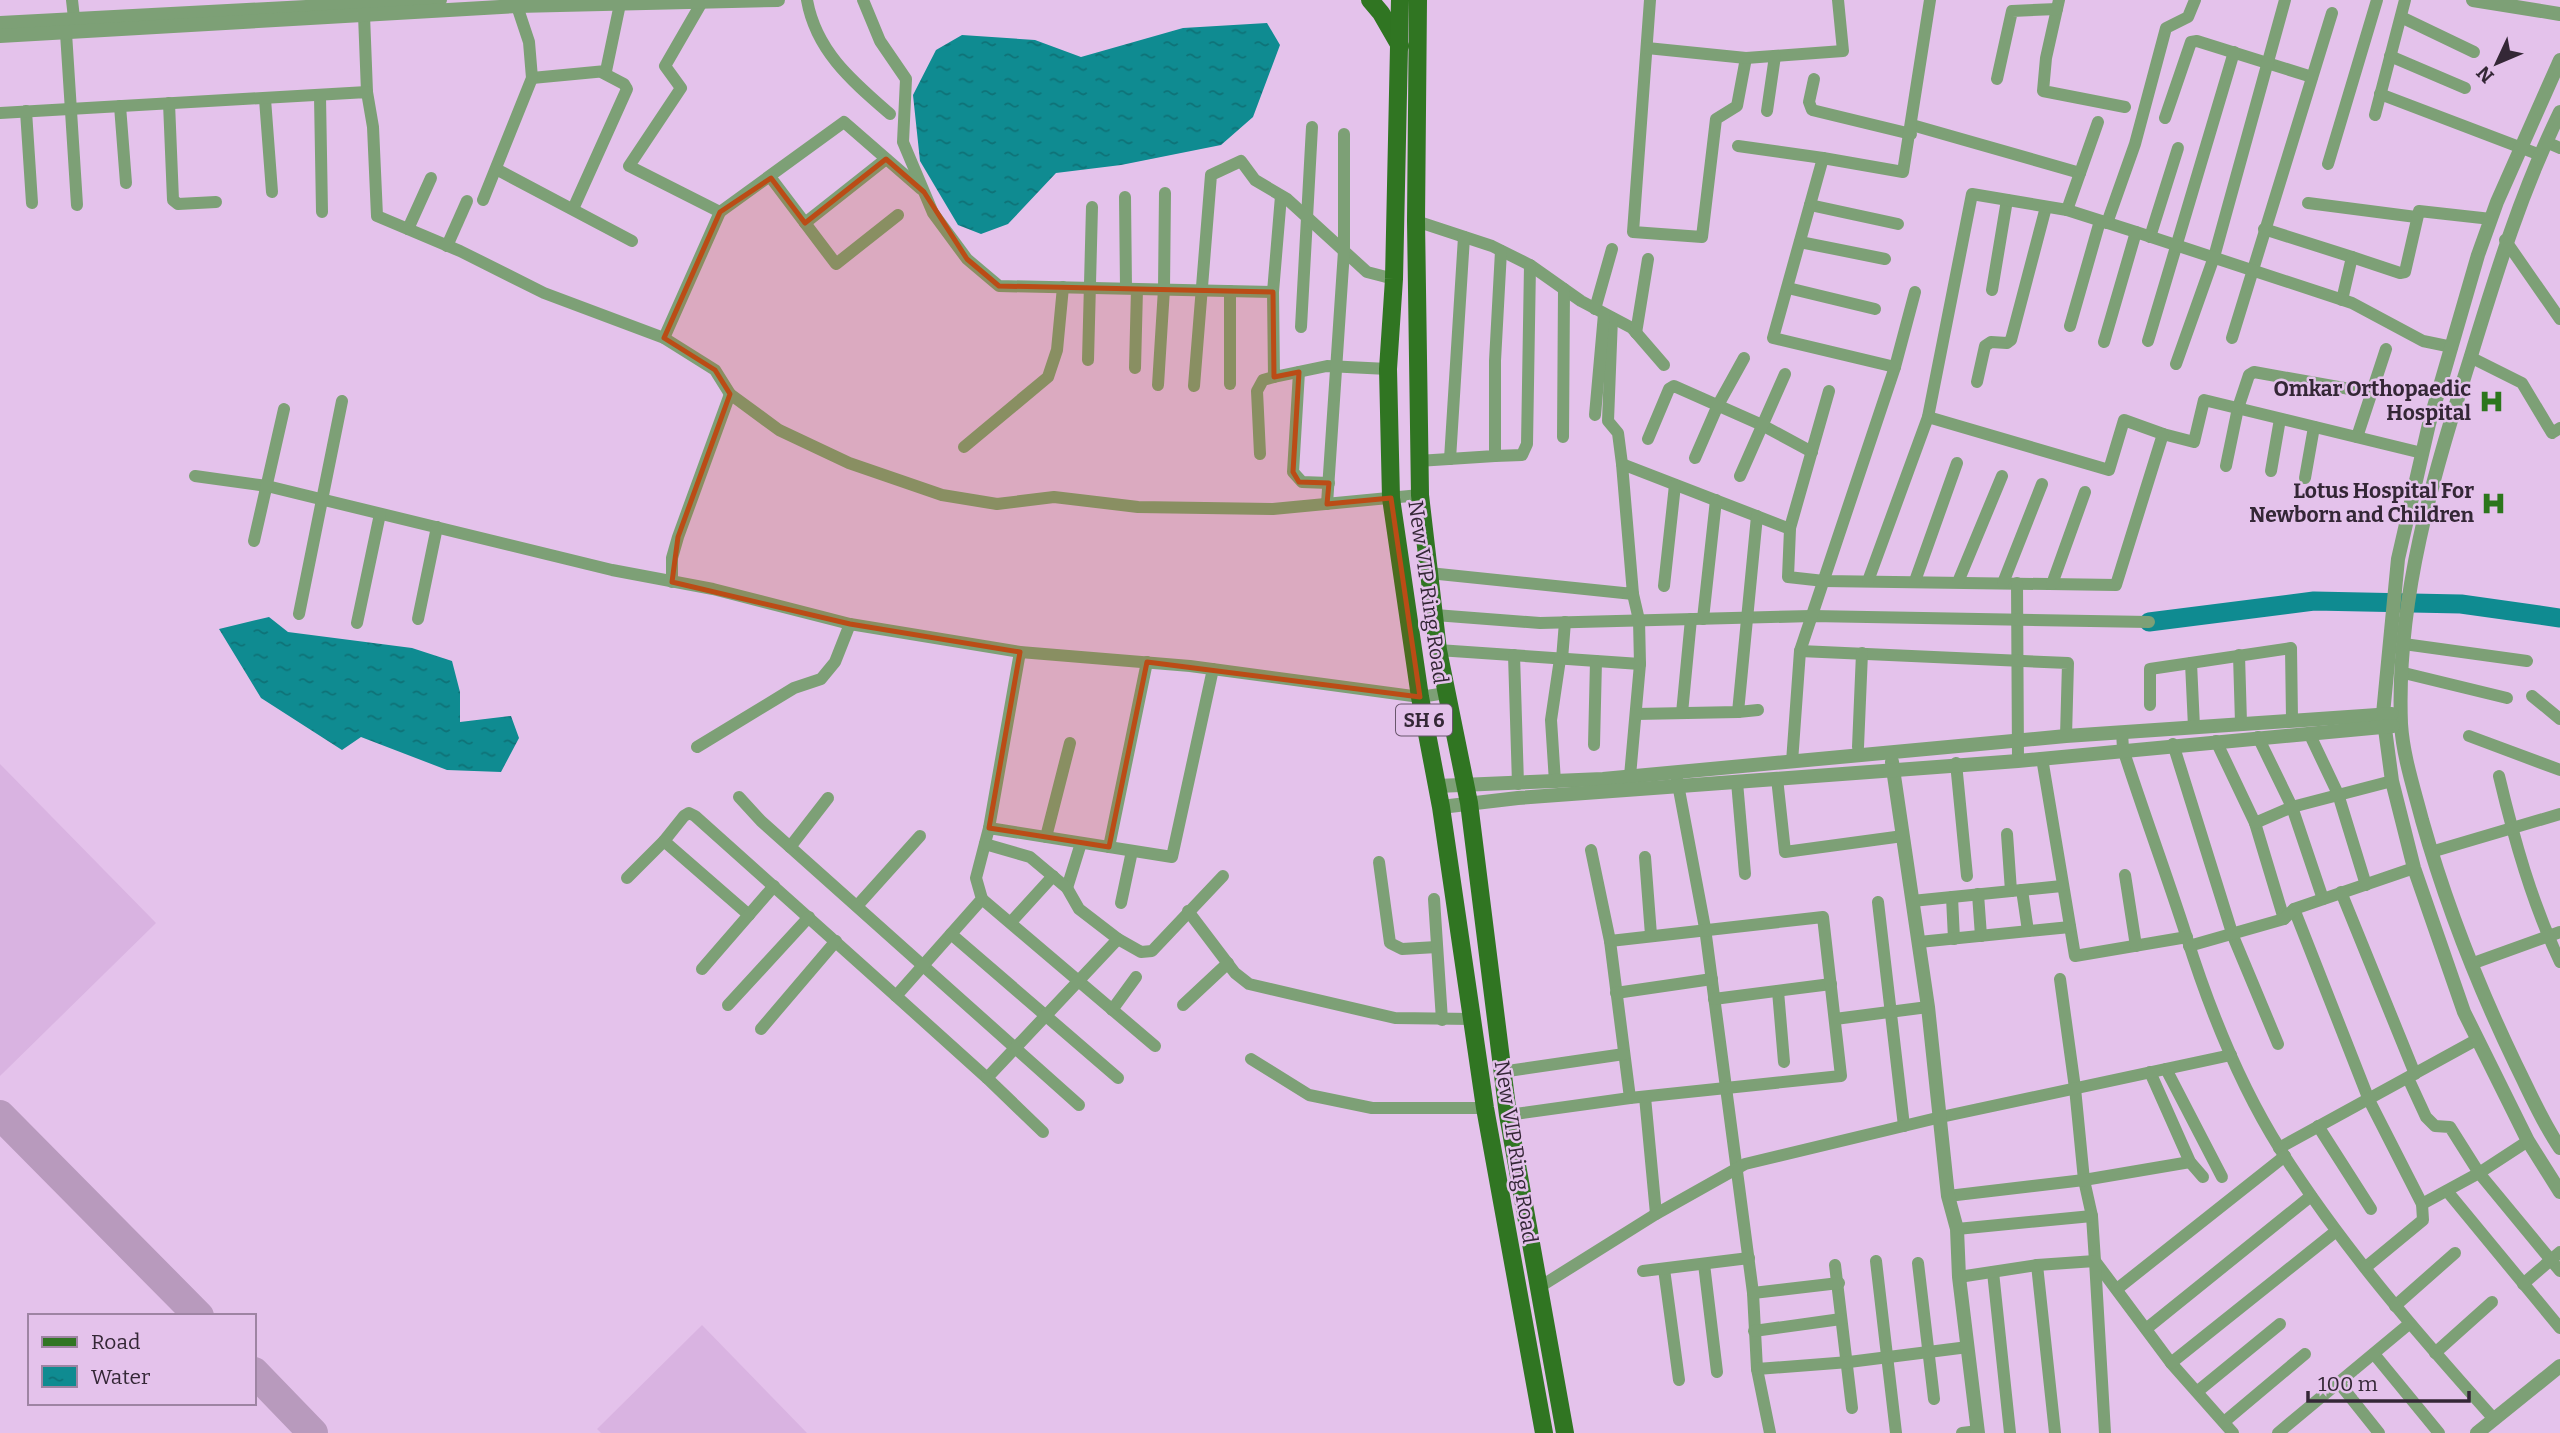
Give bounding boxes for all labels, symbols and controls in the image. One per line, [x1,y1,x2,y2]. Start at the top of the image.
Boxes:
north arrow [2462,28,2532,98]
text: N [2472,61,2498,88]
place label: Omkar Orthopaedic Hospital [2274,376,2471,426]
hospital icon: Omkar Orthopaedic Hospital [2477,387,2505,415]
place label: Lotus Hospital For Newborn and Children [2249,478,2474,528]
hospital icon: Lotus Hospital For Newborn and Children [2480,489,2508,517]
street label: New VIP Ring Road [1402,499,1454,685]
road number: SH 6 [1396,705,1452,736]
street label: New VIP Ring Road [1489,1059,1543,1245]
legend [28,1314,256,1405]
text: Road [91,1329,140,1355]
scale bar [2308,1360,2469,1404]
text: Water [91,1364,150,1390]
text: 100 m [2318,1371,2378,1397]

